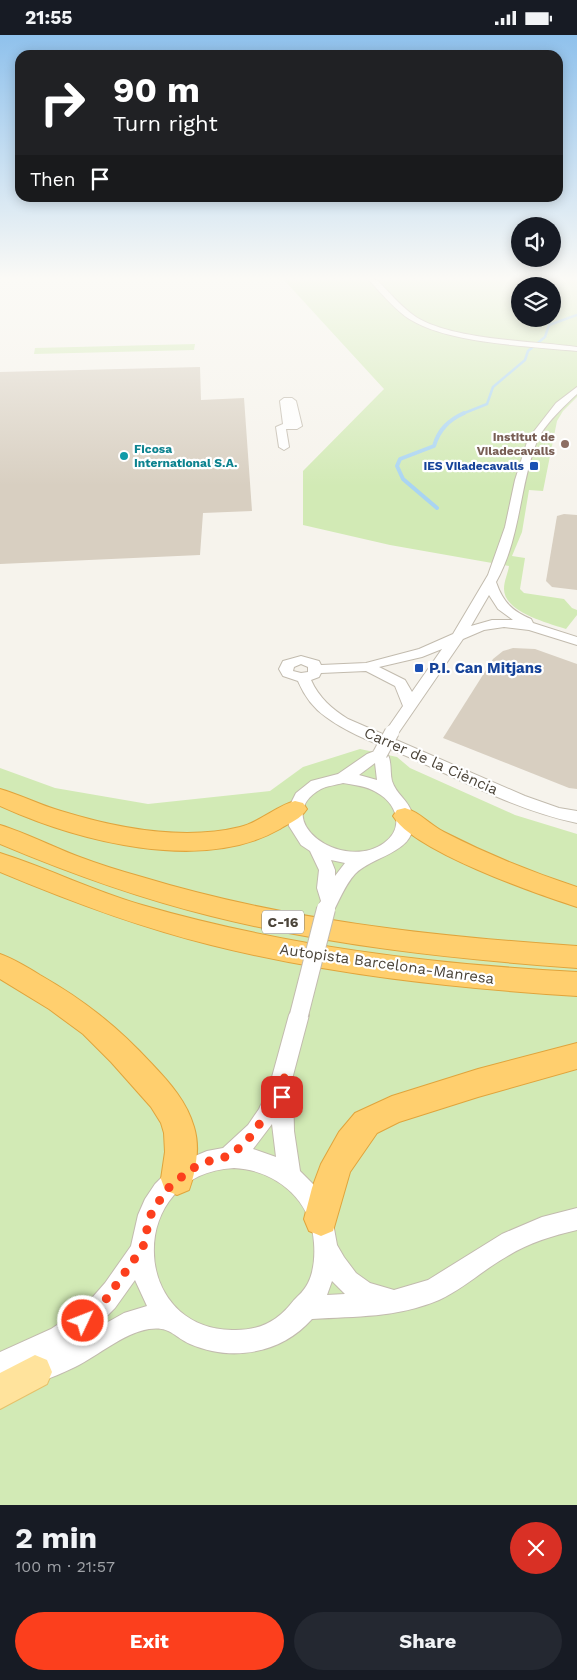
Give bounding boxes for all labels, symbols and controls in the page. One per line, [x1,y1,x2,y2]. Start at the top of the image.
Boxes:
text: 21:55 [25,6,72,29]
text: 90 m [113,69,200,111]
icon: right [30,70,95,135]
text: Turn right [113,111,218,136]
icon: arrive [86,165,114,193]
text: Then [30,168,76,191]
map controls [511,217,561,327]
button: sound [511,217,561,267]
button: layers [511,277,561,327]
place label: Institut de Viladecavalls [477,430,556,458]
marker: Institut de Viladecavalls [559,438,571,450]
place label: Ficosa International S.A. [134,442,238,470]
marker: Ficosa International S.A. [118,450,130,462]
place label: IES Viladecavalls [423,459,525,473]
marker: IES Viladecavalls [528,460,540,472]
place label: P.I. Can Mitjans [429,659,542,677]
marker: P.I. Can Mitjans [413,662,425,674]
street label: Carrer de la Ciència [361,723,501,799]
road number: C-16 [262,911,304,934]
street label: Autopista Barcelona-Manresa [279,940,496,988]
pin [261,1076,303,1118]
icon: arrive [268,1083,296,1111]
position arrow [56,1294,108,1346]
text: 2 min [15,1520,97,1555]
button: close [510,1522,562,1574]
text: 100 m · 21:57 [15,1557,115,1576]
button: Exit [15,1612,284,1670]
button: Share [294,1612,562,1670]

